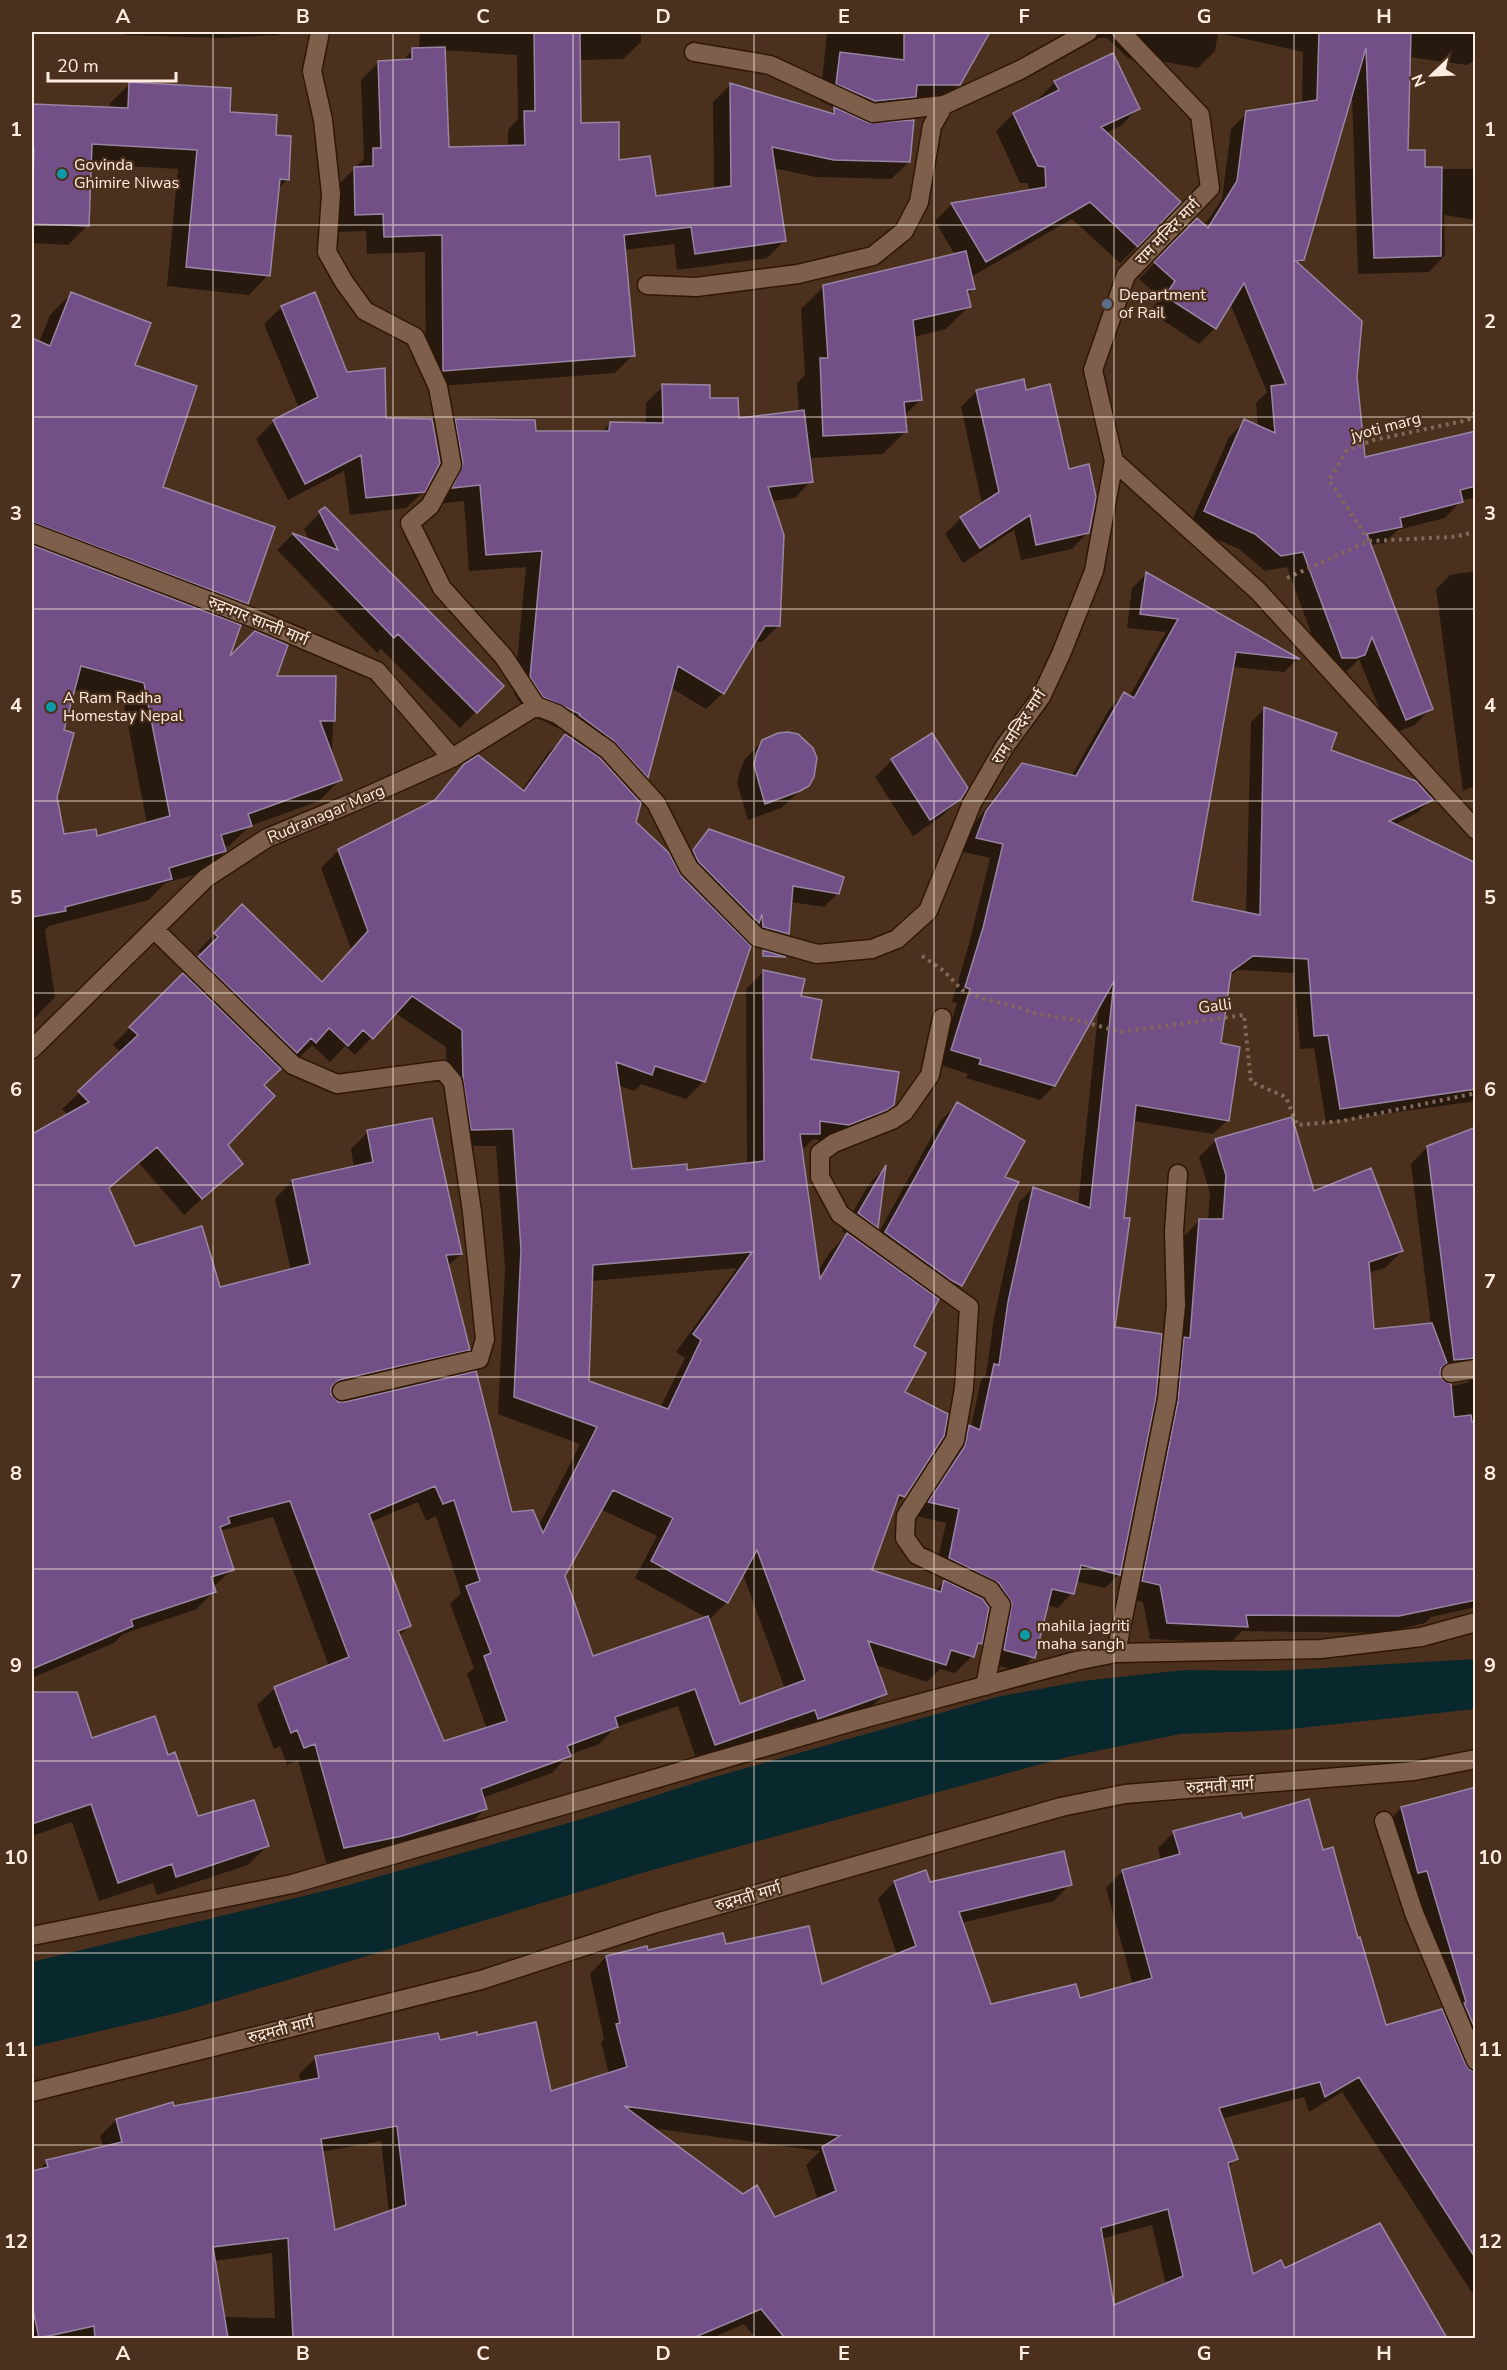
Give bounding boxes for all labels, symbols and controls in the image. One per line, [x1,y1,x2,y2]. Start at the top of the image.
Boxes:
text: A [116,3,131,30]
text: B [296,3,310,30]
text: C [476,3,490,30]
text: D [655,3,671,30]
text: E [838,3,850,30]
text: F [1018,3,1030,30]
text: G [1197,3,1211,30]
text: H [1376,3,1392,30]
scale bar [48,45,176,83]
north arrow [1402,45,1462,105]
text: 20 m [57,54,99,78]
text: N [1407,71,1432,90]
text: 1 [10,116,22,143]
text: 1 [1484,116,1496,143]
place label: Govinda Ghimire Niwas [74,154,179,194]
marker: Govinda Ghimire Niwas [55,167,69,181]
street label: राम मन्दिर मार्ग [1131,193,1206,270]
place label: Department of Rail [1119,284,1206,324]
marker: Department of Rail [1100,297,1114,311]
text: 2 [10,308,22,335]
text: 2 [1484,308,1496,335]
street label: jyoti marg [1348,407,1423,447]
text: 3 [10,500,22,527]
text: 3 [1484,500,1496,527]
street label: रुद्रनगर सान्ती मार्ग [204,591,312,652]
street label: राम मन्दिर मार्ग [987,685,1052,769]
place label: A Ram Radha Homestay Nepal [63,687,183,727]
text: 4 [10,692,22,719]
text: 4 [1484,692,1496,719]
marker: A Ram Radha Homestay Nepal [44,700,58,714]
street label: Rudranagar Marg [264,779,388,849]
text: 5 [10,884,22,911]
text: 5 [1484,884,1496,911]
street label: Galli [1197,993,1233,1019]
text: 6 [10,1076,22,1103]
text: 6 [1484,1076,1496,1103]
text: 7 [10,1268,22,1295]
text: 7 [1484,1268,1496,1295]
text: 8 [10,1460,22,1487]
text: 8 [1484,1460,1496,1487]
place label: mahila jagriti maha sangh [1037,1615,1130,1655]
marker: mahila jagriti maha sangh [1018,1628,1032,1642]
text: 9 [10,1652,22,1679]
text: 9 [1484,1652,1496,1679]
street label: रुद्रमती मार्ग [1186,1773,1255,1799]
text: 10 [4,1844,28,1871]
text: 10 [1478,1844,1502,1871]
street label: रुद्रमती मार्ग [712,1877,785,1917]
street label: रुद्रमती मार्ग [245,2011,317,2049]
text: 11 [4,2036,28,2063]
text: 11 [1478,2036,1502,2063]
text: 12 [4,2228,28,2255]
text: 12 [1478,2228,1502,2255]
text: A [116,2340,131,2367]
text: B [296,2340,310,2367]
text: C [476,2340,490,2367]
text: D [655,2340,671,2367]
text: E [838,2340,850,2367]
text: F [1018,2340,1030,2367]
text: G [1197,2340,1211,2367]
text: H [1376,2340,1392,2367]

